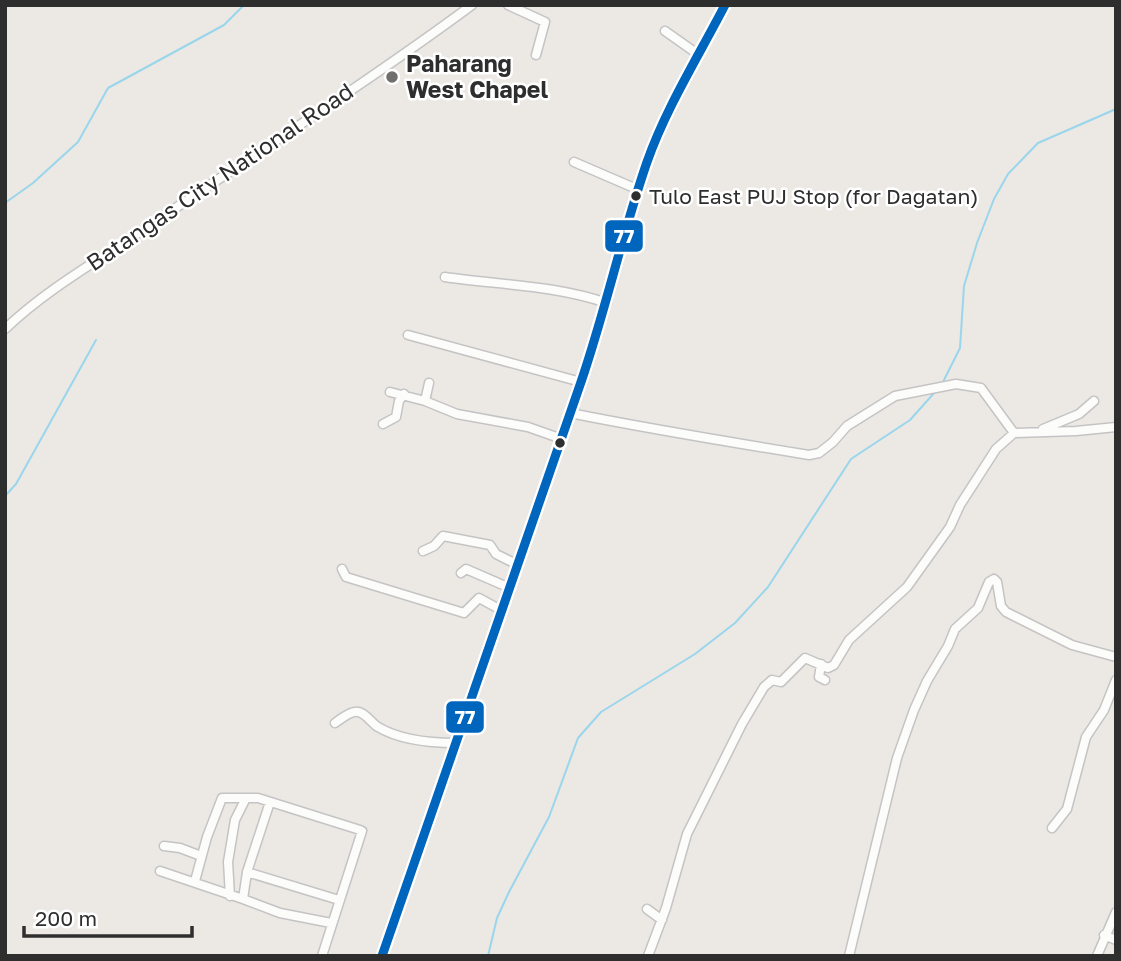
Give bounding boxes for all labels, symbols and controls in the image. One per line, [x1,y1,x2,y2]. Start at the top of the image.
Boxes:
place label: Paharang West Chapel [406,49,548,103]
marker: Paharang West Chapel [384,69,400,85]
street label: Batangas City National Road [81,76,358,276]
place label: Tulo East PUJ Stop (for Dagatan) [649,183,978,209]
marker: Tulo East PUJ Stop (for Dagatan) [629,189,643,203]
line badge: 77 [604,219,644,253]
text: 77 [614,224,634,247]
unlabelled marker [553,436,567,450]
line badge: 77 [445,700,485,734]
text: 77 [455,705,475,728]
scale bar [24,894,192,938]
text: 200 m [35,905,97,931]

